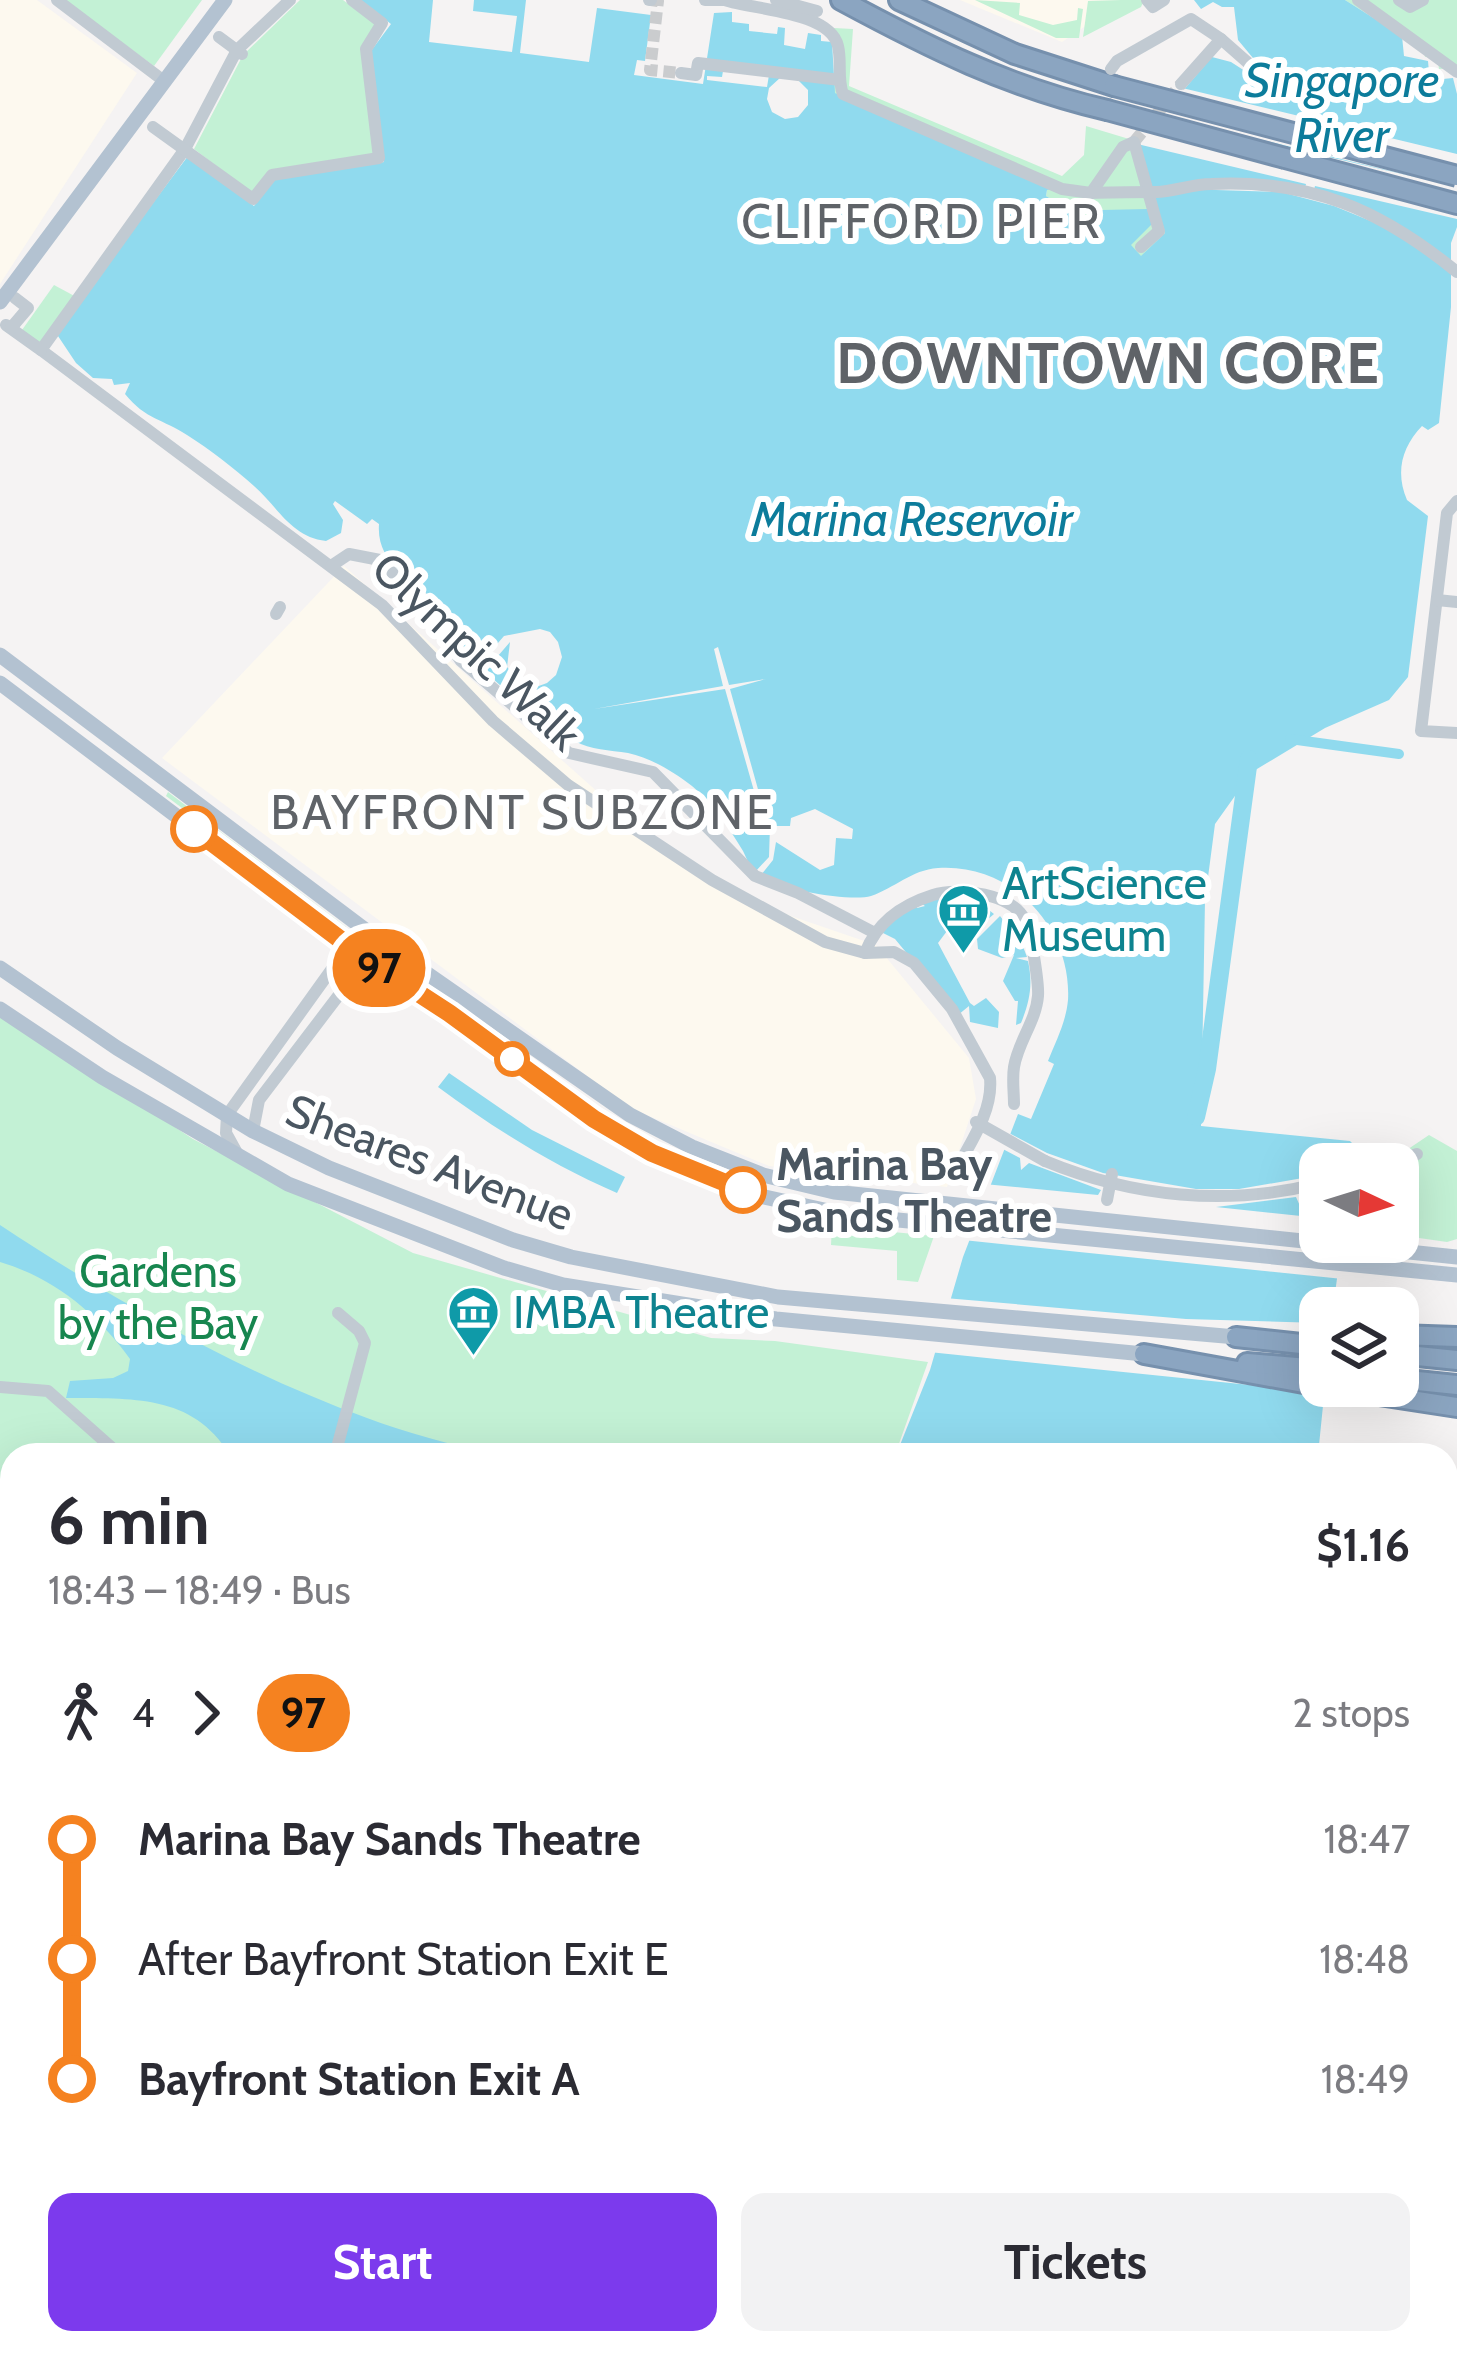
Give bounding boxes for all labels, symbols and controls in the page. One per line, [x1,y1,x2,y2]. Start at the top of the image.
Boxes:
water label: Singapore River [1245,51,1439,164]
district label: CLIFFORD PIER [741,192,1103,250]
district label: DOWNTOWN CORE [836,328,1382,397]
water label: Marina Reservoir [750,490,1075,548]
street label: Olympic Walk [362,541,593,762]
district label: BAYFRONT SUBZONE [270,783,776,841]
unlabelled marker [172,807,216,851]
place label: ArtScience Museum [1002,856,1207,962]
museum icon: ArtScience Museum [935,881,991,955]
line badge: 97 [325,929,433,1007]
text: 97 [356,942,402,994]
unlabelled marker [496,1043,528,1075]
street label: Sheares Avenue [279,1082,581,1242]
place label: Marina Bay Sands Theatre [776,1137,1052,1243]
north arrow [1299,1143,1419,1263]
map controls [1299,1143,1419,1407]
marker: Marina Bay Sands Theatre [721,1168,765,1212]
park label: Gardens by the Bay [58,1244,258,1350]
museum icon: IMBA Theatre [446,1284,502,1358]
place label: IMBA Theatre [513,1285,769,1339]
button: layers [1299,1287,1419,1407]
text: 6 min [48,1480,210,1561]
text: $1.16 [1316,1518,1410,1572]
text: 18:43 – 18:49 · Bus [48,1566,351,1614]
icon: walk [48,1680,114,1746]
icon: forward [173,1680,239,1746]
text: 97 [281,1687,326,1739]
text: 4 [132,1689,155,1737]
text: 2 stops [1292,1689,1410,1737]
text: Marina Bay Sands Theatre [138,1812,641,1866]
text: 18:47 [1323,1815,1410,1863]
text: After Bayfront Station Exit E [138,1932,669,1986]
text: 18:48 [1319,1935,1410,1983]
text: Bayfront Station Exit A [138,2052,580,2106]
text: 18:49 [1321,2055,1410,2103]
button: Start [48,2193,717,2331]
button: Tickets [741,2193,1410,2331]

